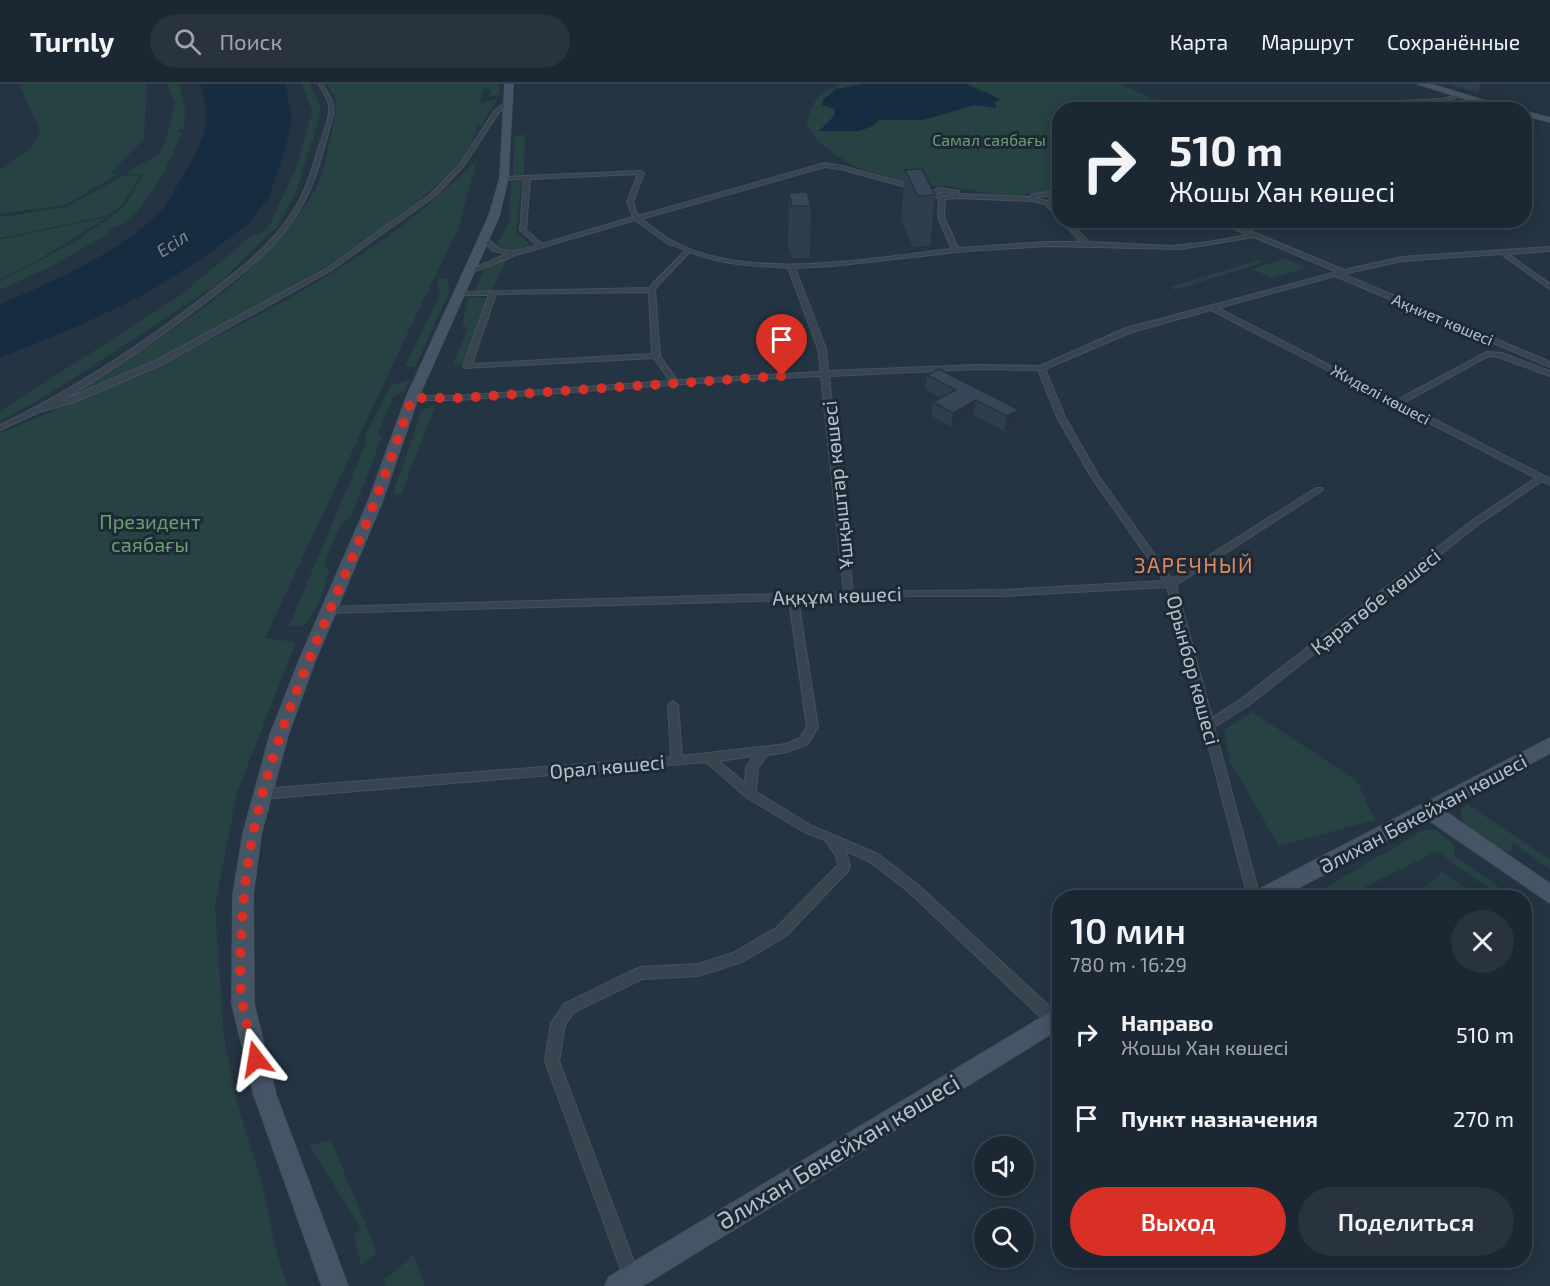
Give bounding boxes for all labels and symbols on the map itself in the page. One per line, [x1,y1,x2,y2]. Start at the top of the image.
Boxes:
park label: Самал саябағы [932,130,1046,149]
water label: Есіл [152,225,192,261]
street label: Ақниет көшесі [1389,289,1497,349]
pin [756,314,807,376]
street label: Жиделі көшесі [1328,360,1434,428]
street label: Ұшқыштар көшесі [816,400,858,570]
park label: Президент саябағы [99,509,201,556]
street label: Қаратөбе көшесі [1305,543,1445,659]
district label: ЗАРЕЧНЫЙ [1134,552,1254,577]
street label: Аққұм көшесі [772,581,902,609]
street label: Орынбор көшесі [1162,593,1226,747]
street label: Әлихан Бөкейхан көшесі [1315,748,1531,878]
street label: Орал көшесі [548,749,666,783]
position arrow [224,1027,288,1091]
street label: Әлихан Бөкейхан көшесі [712,1067,964,1235]

